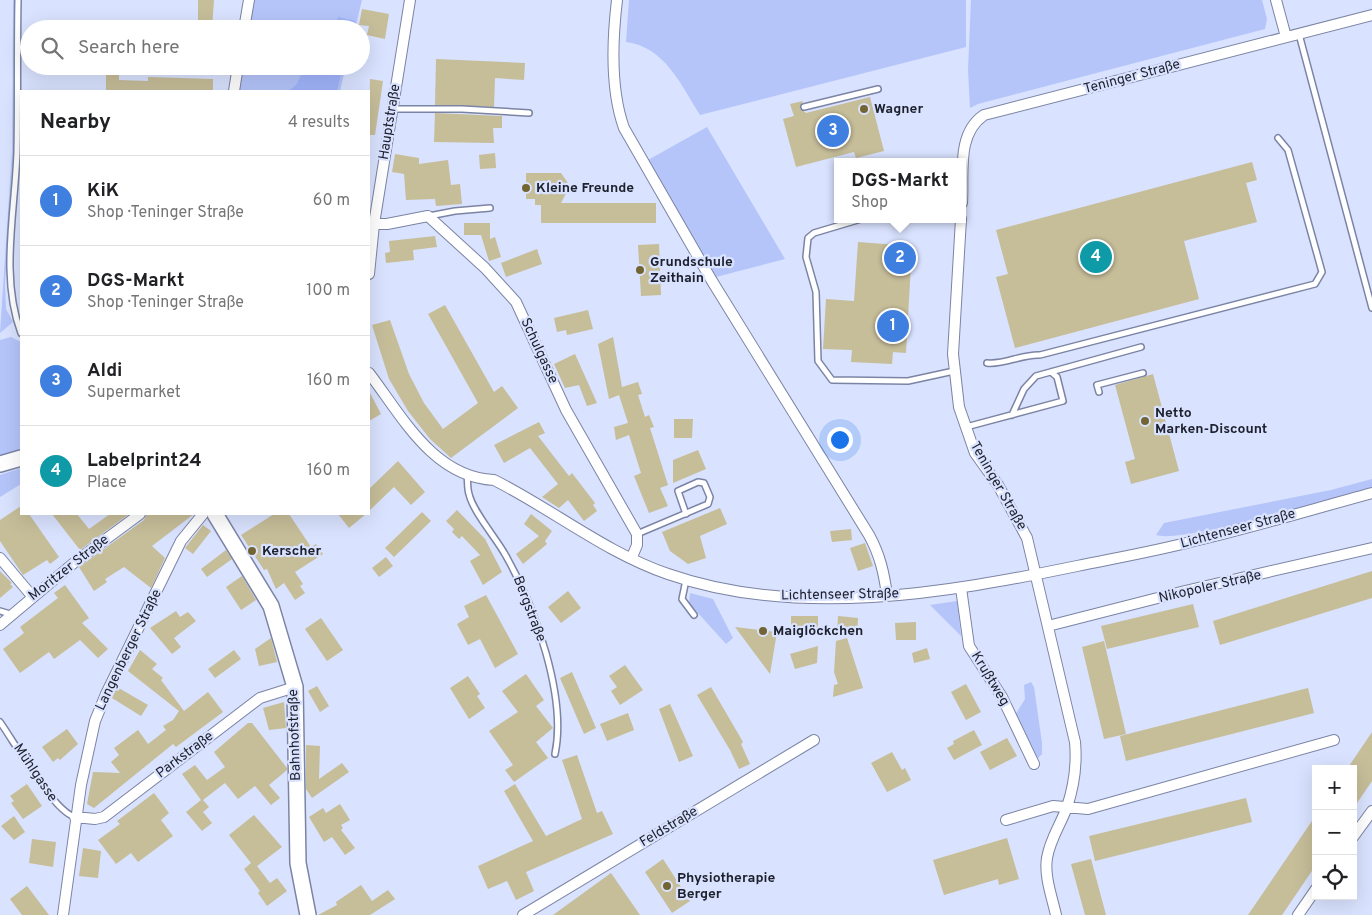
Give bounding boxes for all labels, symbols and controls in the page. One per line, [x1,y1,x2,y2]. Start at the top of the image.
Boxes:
search box [20,20,370,75]
icon: search [38,34,66,62]
text: Search here [78,36,180,60]
street label: Teninger Straße [1082,56,1182,98]
street label: Hauptstraße [376,83,404,161]
place label: Wagner [874,101,923,118]
marker: Wagner [858,103,870,115]
text: Nearby [40,109,111,136]
pin: 3 [817,112,849,150]
text: 4 results [288,113,350,133]
popup [834,158,966,223]
text: DGS-Markt [851,169,949,193]
text: KiK [87,179,119,203]
place label: Kleine Freunde [536,180,634,197]
marker: Kleine Freunde [520,182,532,194]
text: 1 [53,191,59,211]
text: 60 m [313,191,350,211]
text: Shop [851,193,888,213]
text: Shop · Teninger Straße [87,203,244,223]
pin: 4 [1080,238,1112,276]
pin: 2 [884,239,916,277]
place label: Grundschule Zeithain [650,254,733,287]
marker: Grundschule Zeithain [634,264,646,276]
text: DGS-Markt [87,269,185,293]
text: 2 [51,281,61,301]
text: 100 m [306,281,350,301]
text: Shop · Teninger Straße [87,293,244,313]
pin: 1 [877,307,909,345]
street label: Schulgasse [516,315,562,387]
text: Aldi [87,359,123,383]
text: 3 [51,371,61,391]
text: 160 m [307,371,350,391]
text: Supermarket [87,383,181,403]
place label: Netto Marken-Discount [1155,405,1267,438]
marker: Netto Marken-Discount [1139,415,1151,427]
your location [827,427,853,453]
street label: Teninger Straße [966,439,1030,533]
text: Labelprint24 [87,449,202,473]
text: 4 [51,461,61,481]
text: 160 m [307,461,350,481]
text: Place [87,473,127,493]
street label: Lichtenseer Straße [1179,505,1297,553]
street label: Moritzer Straße [25,531,113,605]
place label: Kerscher [262,543,321,560]
marker: Kerscher [246,545,258,557]
street label: Nikopoler Straße [1157,567,1263,607]
street label: Bergstraße [509,574,549,644]
street label: Lichtenseer Straße [781,585,899,605]
street label: Langenberger Straße [92,587,166,713]
place label: Maiglöckchen [773,623,863,640]
marker: Maiglöckchen [757,625,769,637]
street label: Krußtweg [967,649,1013,709]
street label: Bahnhofstraße [285,689,305,781]
street label: Parkstraße [153,728,217,782]
street label: Mühlgasse [9,741,61,805]
map controls [1312,765,1357,900]
button: + [1312,765,1357,810]
street label: Feldstraße [637,803,701,851]
button: − [1312,810,1357,855]
button: locate [1312,855,1357,900]
place label: Physiotherapie Berger [677,870,775,903]
marker: Physiotherapie Berger [661,880,673,892]

